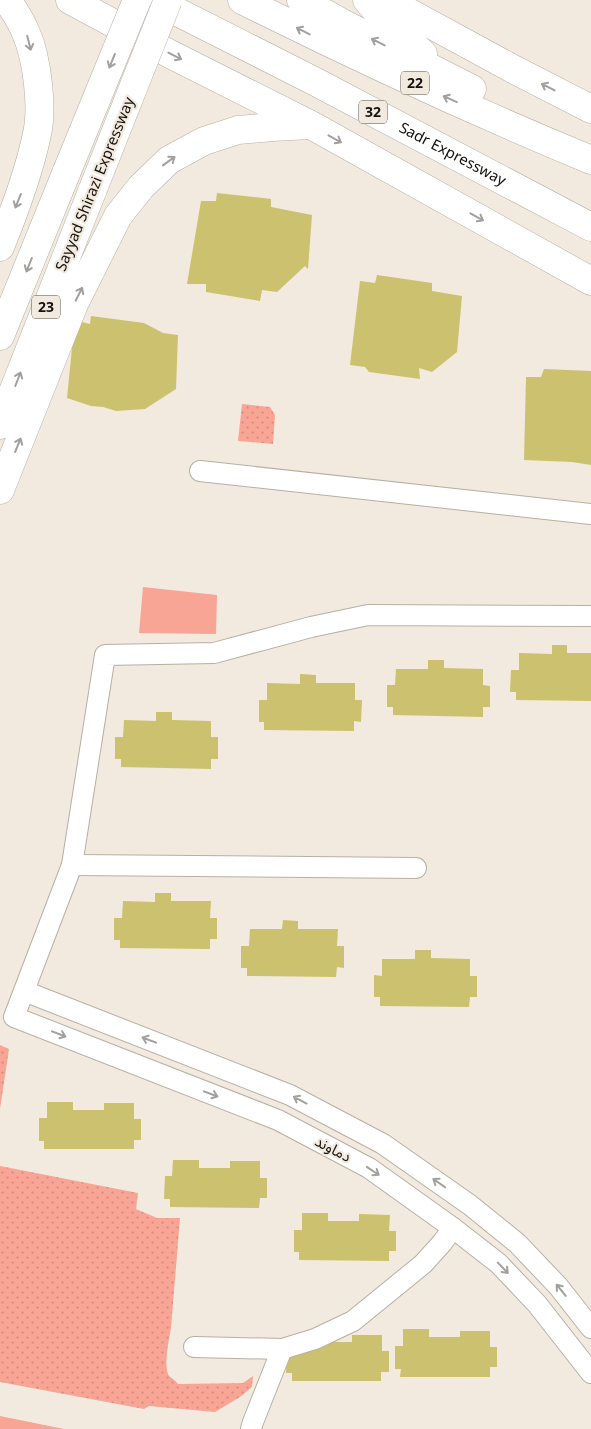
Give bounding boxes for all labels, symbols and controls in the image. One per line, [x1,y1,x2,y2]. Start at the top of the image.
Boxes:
one-way arrow [295,25,310,35]
one-way arrow [25,35,34,51]
one-way arrow [371,37,386,47]
one-way arrow [167,52,182,61]
one-way arrow [107,53,116,68]
road number: 22 [401,72,429,95]
one-way arrow [540,82,555,92]
street label: Sayyad Shirazi Expressway [45,91,145,276]
one-way arrow [443,93,458,103]
road number: 32 [359,100,387,124]
street label: Sadr Expressway [393,112,513,196]
one-way arrow [327,134,342,144]
one-way arrow [162,156,176,166]
one-way arrow [13,193,22,209]
one-way arrow [469,213,484,223]
one-way arrow [23,257,33,272]
one-way arrow [75,287,84,302]
road number: 23 [32,296,60,318]
one-way arrow [14,372,23,387]
one-way arrow [14,437,23,453]
one-way arrow [51,1030,66,1040]
one-way arrow [142,1035,157,1044]
one-way arrow [203,1089,218,1099]
one-way arrow [292,1095,307,1105]
street label: دماوند [309,1126,357,1172]
one-way arrow [366,1166,380,1176]
one-way arrow [432,1178,446,1188]
one-way arrow [497,1262,509,1275]
one-way arrow [555,1284,566,1297]

